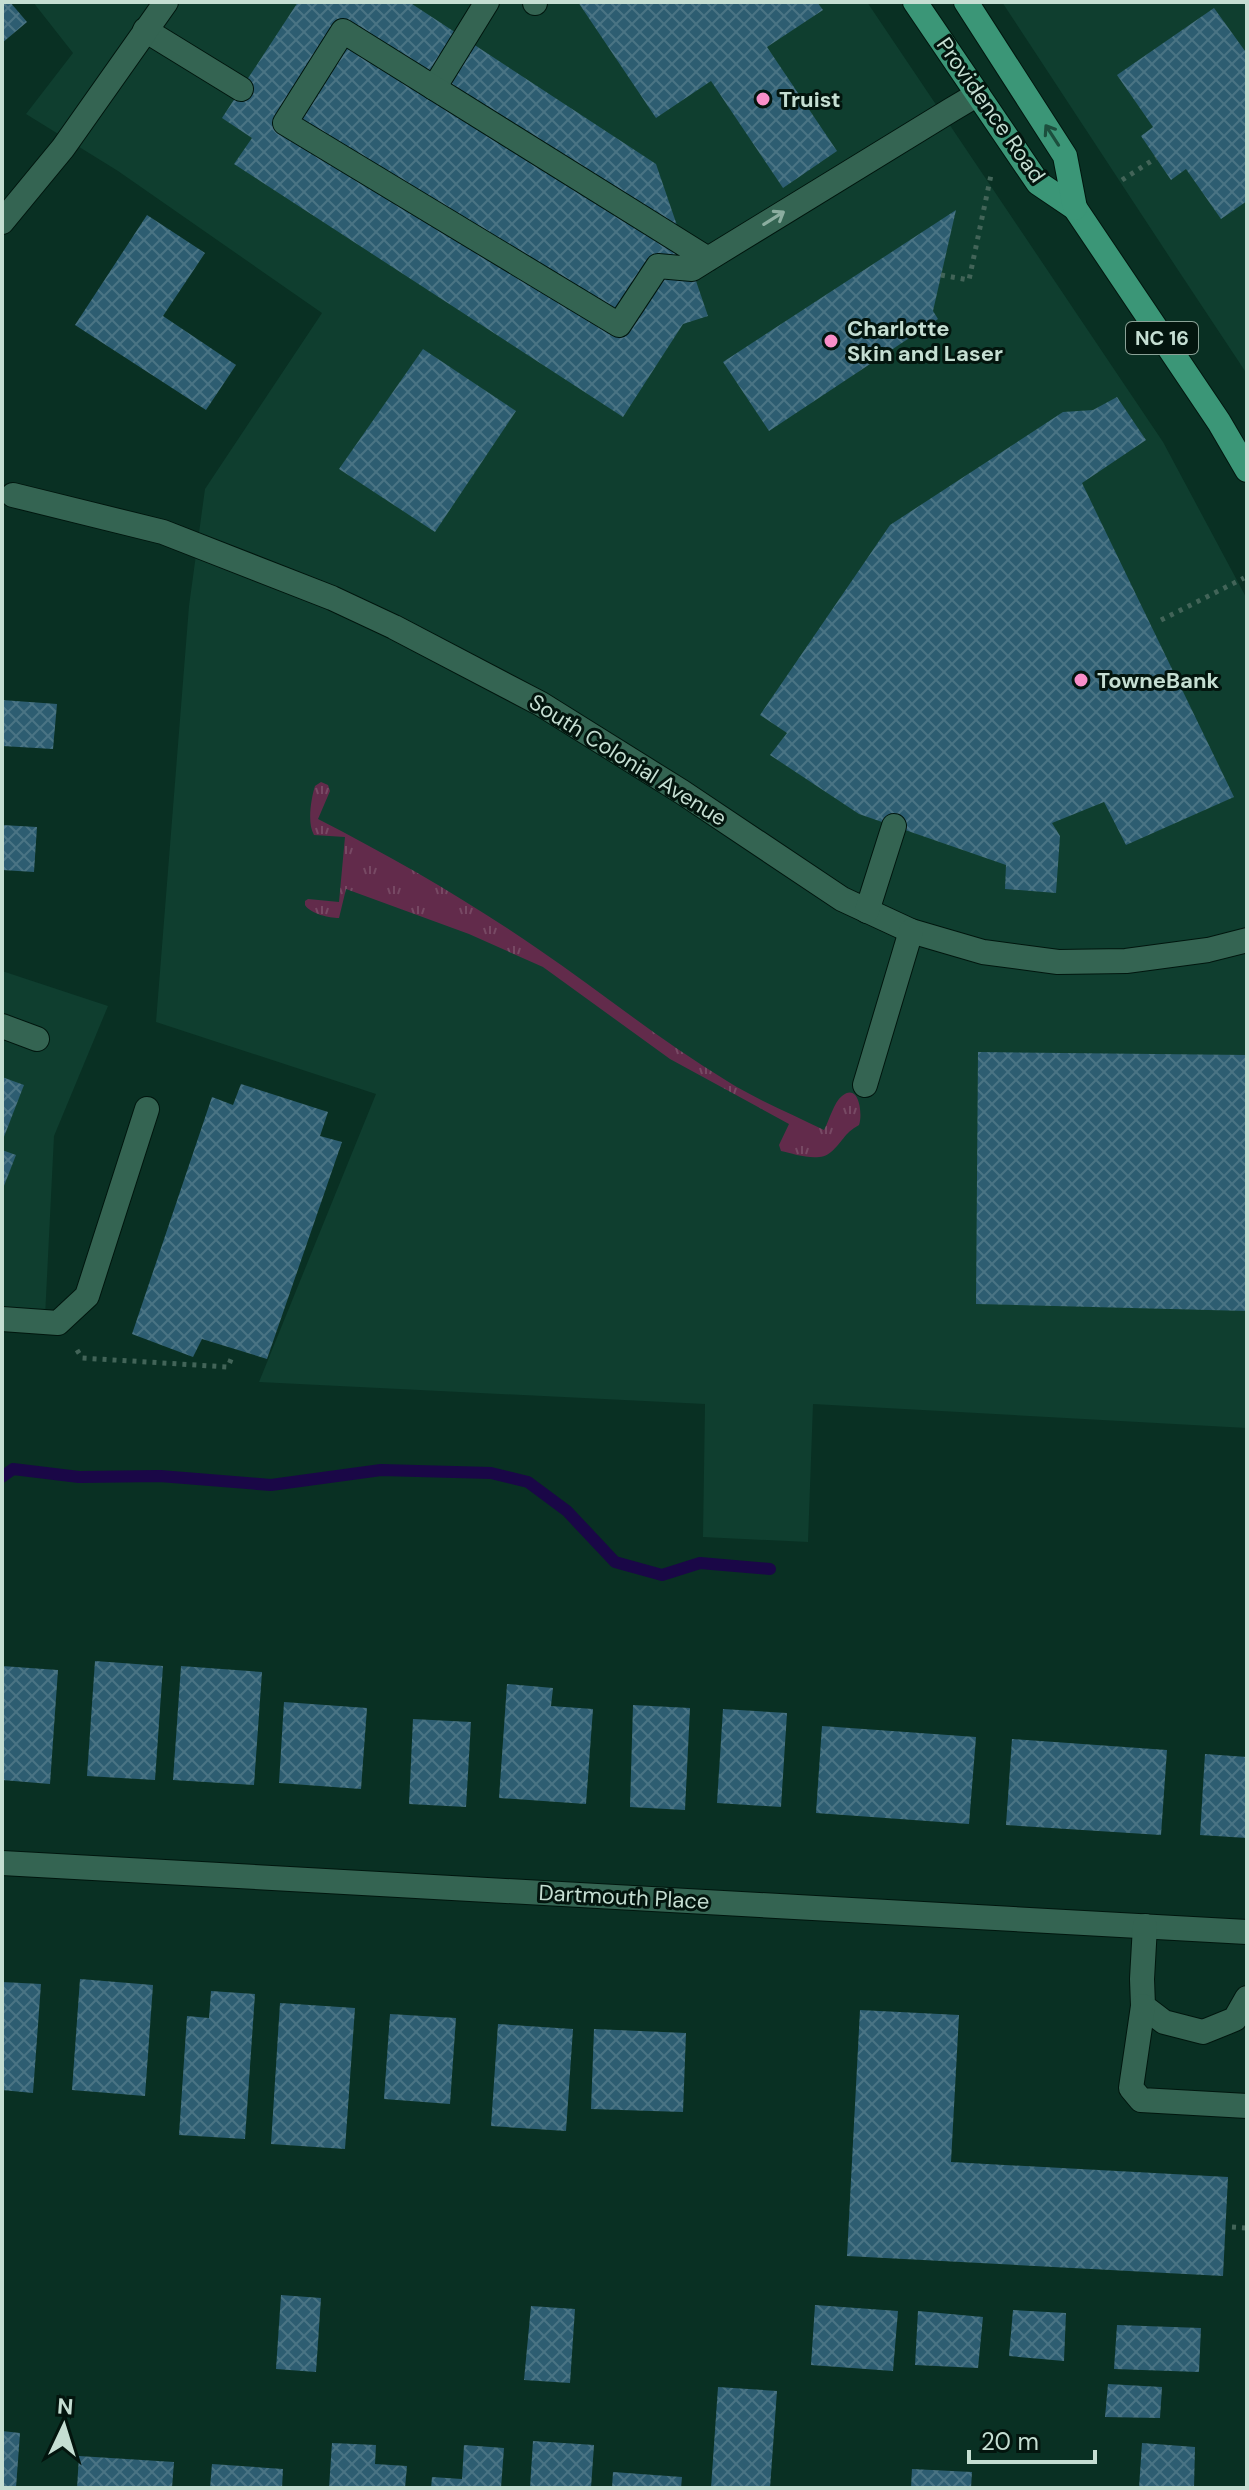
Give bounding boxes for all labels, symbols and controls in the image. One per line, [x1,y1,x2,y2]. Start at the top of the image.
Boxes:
street label: Providence Road [930,32,1052,188]
place label: Truist [779,85,841,114]
marker: Truist [754,90,772,108]
one-way arrow [1043,124,1059,147]
one-way arrow [762,210,785,226]
place label: Charlotte Skin and Laser [847,314,1003,368]
road number: NC 16 [1126,322,1198,354]
marker: Charlotte Skin and Laser [822,332,840,350]
place label: TowneBank [1097,666,1220,695]
marker: TowneBank [1072,671,1090,689]
street label: South Colonial Avenue [524,687,732,833]
street label: Dartmouth Place [538,1878,710,1916]
north arrow [24,2386,104,2466]
text: N [56,2392,74,2422]
scale bar [969,2414,1095,2464]
text: 20 m [981,2426,1039,2457]

